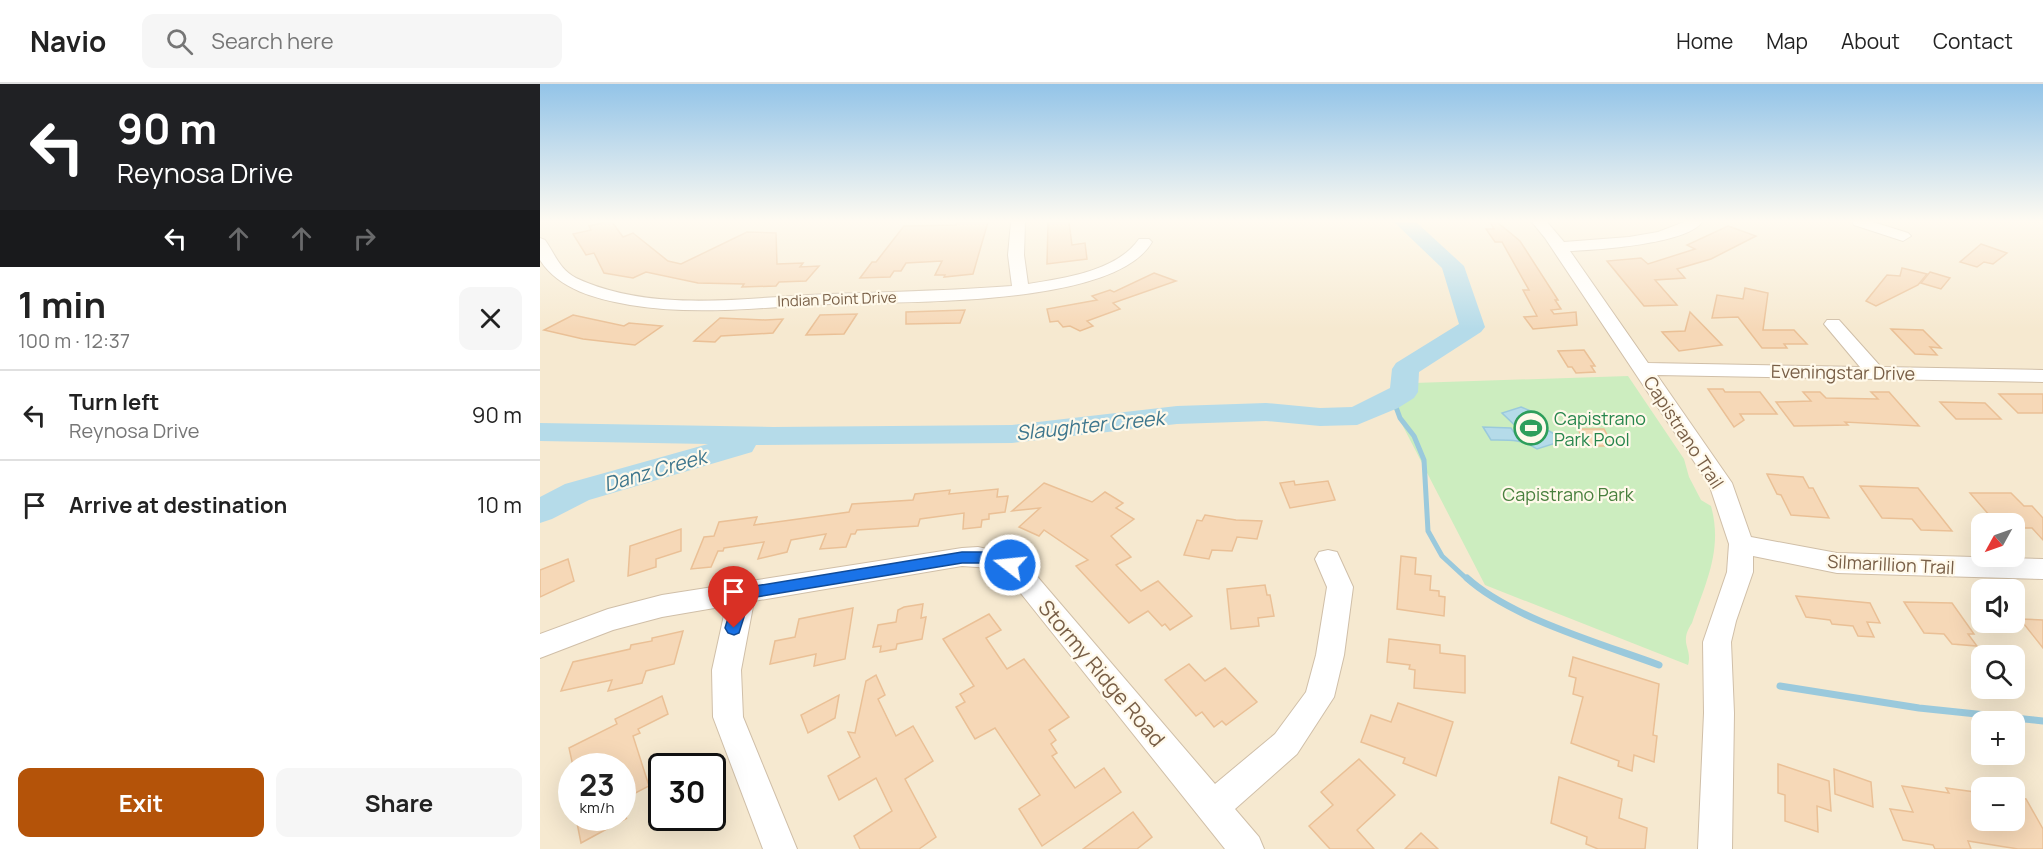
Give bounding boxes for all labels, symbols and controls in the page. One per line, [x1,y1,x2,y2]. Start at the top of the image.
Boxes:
search box [142,14,562,68]
text: Navio [30,22,106,60]
icon: search [163,25,196,58]
text: Search here [211,26,334,56]
text: Home [1676,27,1733,55]
text: Map [1766,27,1808,55]
text: About [1841,27,1900,55]
text: Contact [1933,27,2013,55]
text: 90 m [117,99,217,157]
icon: left [18,108,96,186]
text: Reynosa Drive [117,154,293,191]
icon: left [159,222,192,255]
icon: ahead [222,222,255,255]
icon: ahead [285,222,318,255]
icon: right [348,222,381,255]
text: 1 min [18,280,106,329]
street label: Indian Point Drive [777,286,897,312]
button: close [459,287,522,350]
text: 100 m · 12:37 [18,327,130,354]
street label: Eveningstar Drive [1771,359,1915,385]
street label: Capistrano Trail [1639,371,1729,493]
text: Turn left [69,387,159,417]
icon: left [18,399,51,432]
text: 90 m [472,400,522,430]
water label: Slaughter Creek [1015,403,1168,446]
place label: Capistrano Park Pool [1554,406,1646,451]
sports icon: Capistrano Park Pool [1513,410,1549,446]
text: Reynosa Drive [69,417,200,444]
water label: Danz Creek [601,442,712,498]
park label: Capistrano Park [1502,482,1635,506]
icon: arrive [18,489,51,522]
text: Arrive at destination [69,490,287,520]
text: 10 m [477,490,522,520]
north arrow [1971,513,2025,567]
map controls [1971,513,2025,831]
position arrow [978,533,1042,597]
street label: Silmarillion Trail [1827,549,1955,579]
pin [708,566,759,628]
icon: arrive [717,575,750,608]
button: sound [1971,579,2025,633]
street label: Stormy Ridge Road [1033,594,1171,752]
button: search [1971,645,2025,699]
button: + [1971,711,2025,765]
speed limit sign: 30 [648,753,726,831]
text: 23 [579,764,615,805]
button: Exit [18,768,264,837]
button: Share [276,768,522,837]
button: − [1971,777,2025,831]
text: km/h [580,797,614,818]

